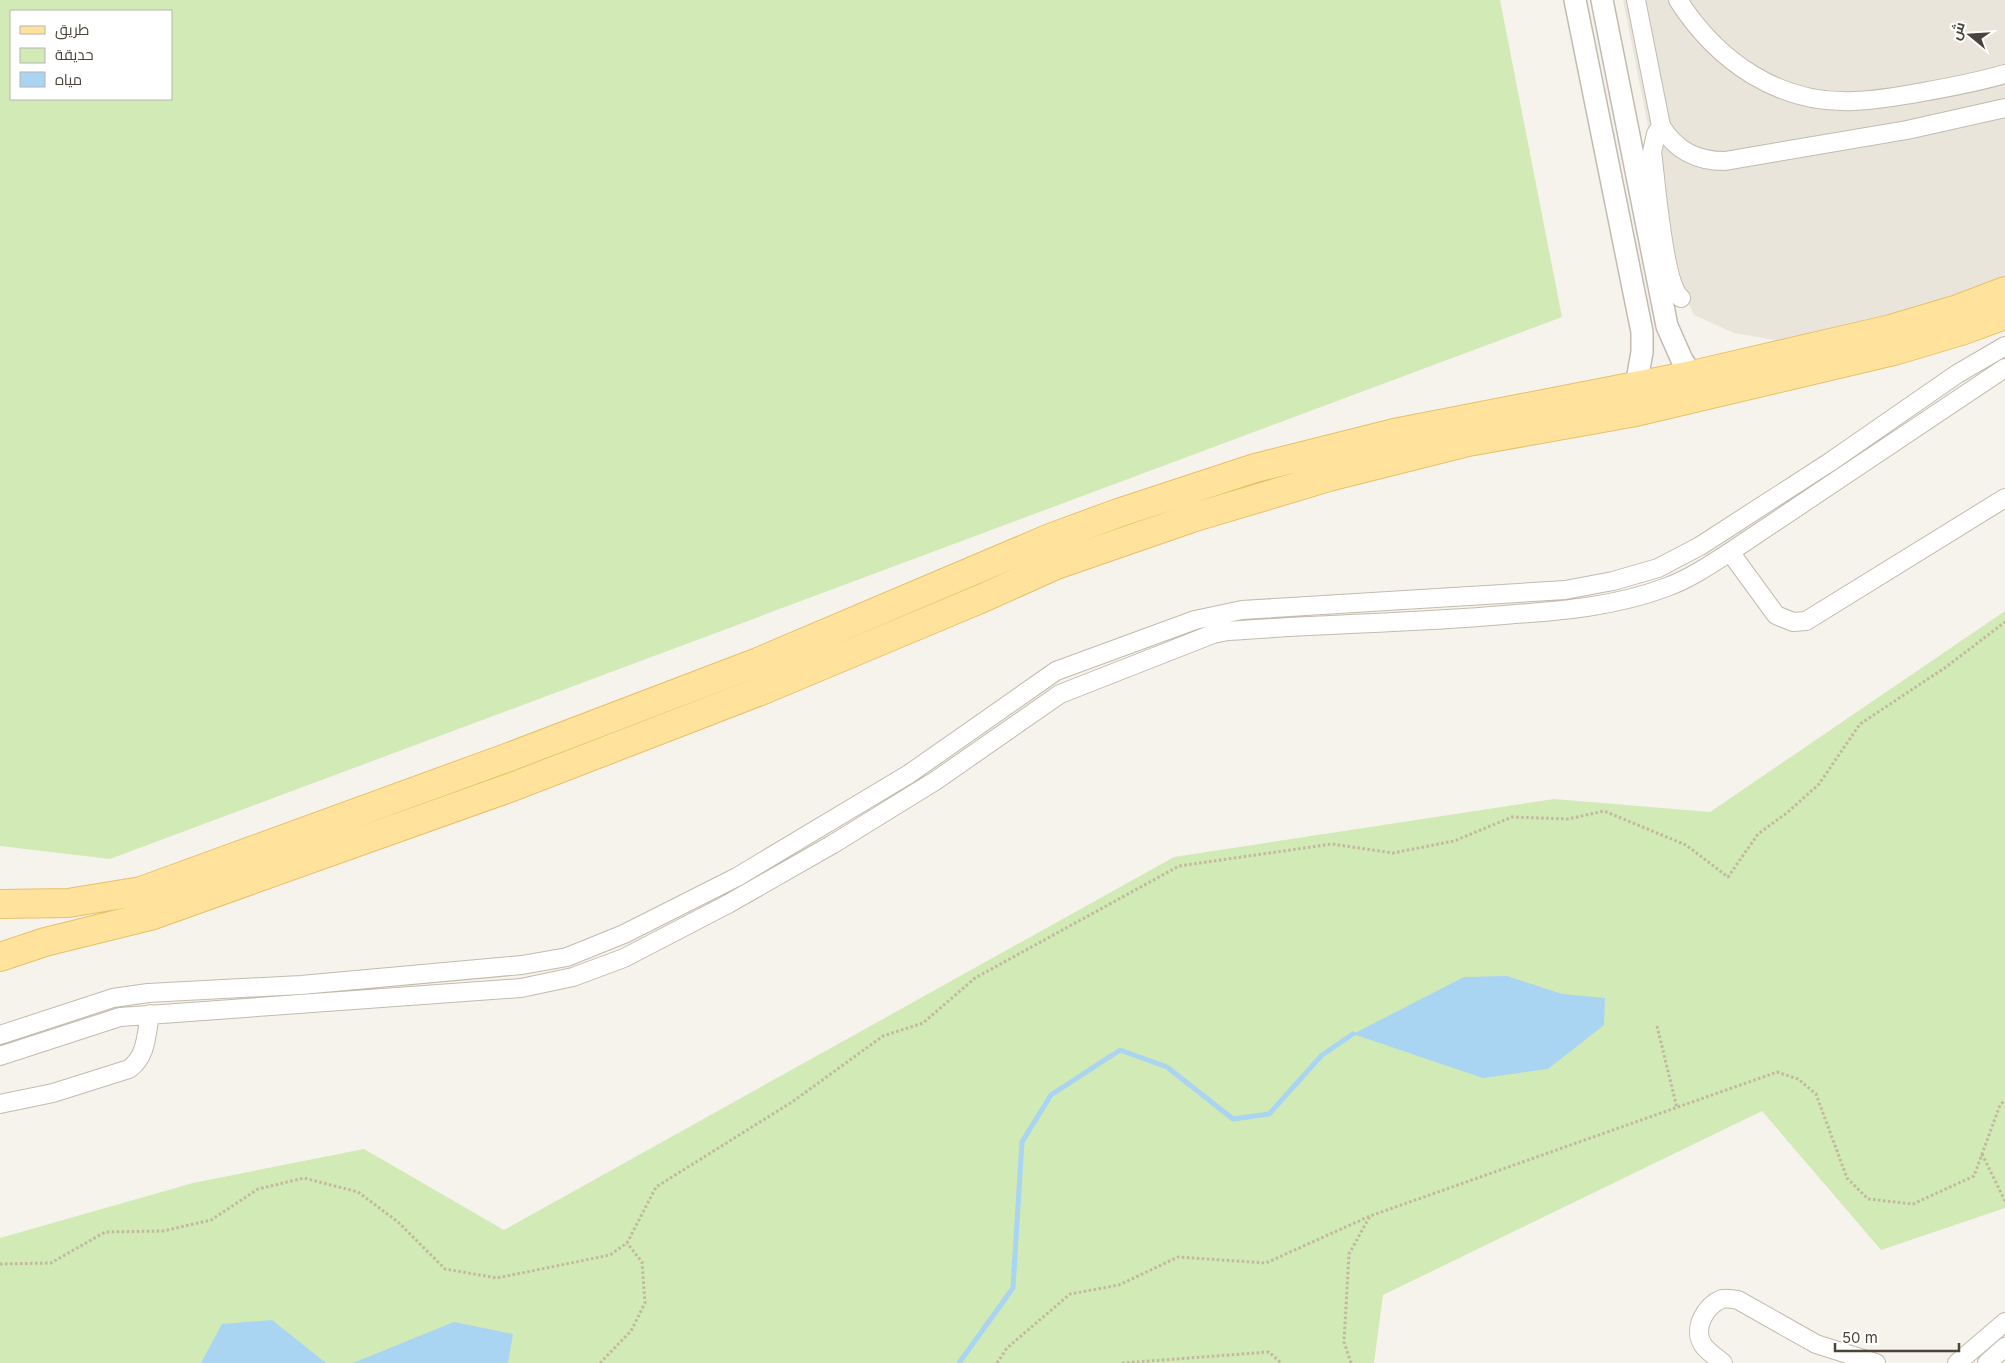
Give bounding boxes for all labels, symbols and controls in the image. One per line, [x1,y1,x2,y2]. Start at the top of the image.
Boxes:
legend [10,10,172,100]
north arrow [1945,10,1995,60]
text: طريق [55,20,89,40]
text: ش [1946,20,1969,42]
text: حديقة [55,45,94,64]
text: مياه [55,70,82,89]
scale bar [1835,1320,1959,1352]
text: 50 m [1842,1328,1878,1347]

